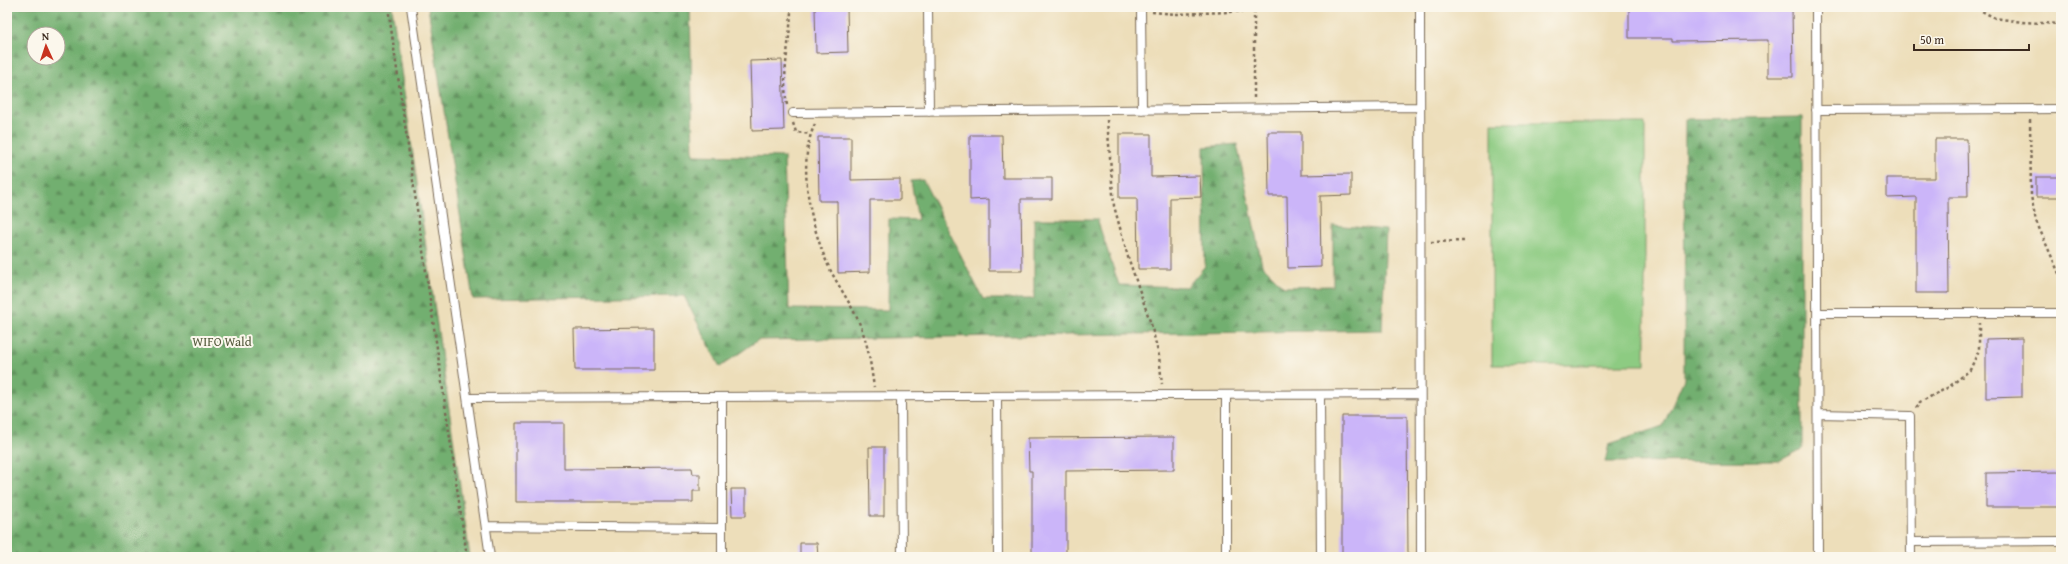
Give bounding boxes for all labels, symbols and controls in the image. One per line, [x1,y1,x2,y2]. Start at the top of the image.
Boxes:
north arrow [26,26,66,66]
scale bar [1914,26,2029,52]
text: N [41,28,50,44]
text: 50 m [1920,31,1944,48]
park label: WIFO Wald [192,332,252,351]

